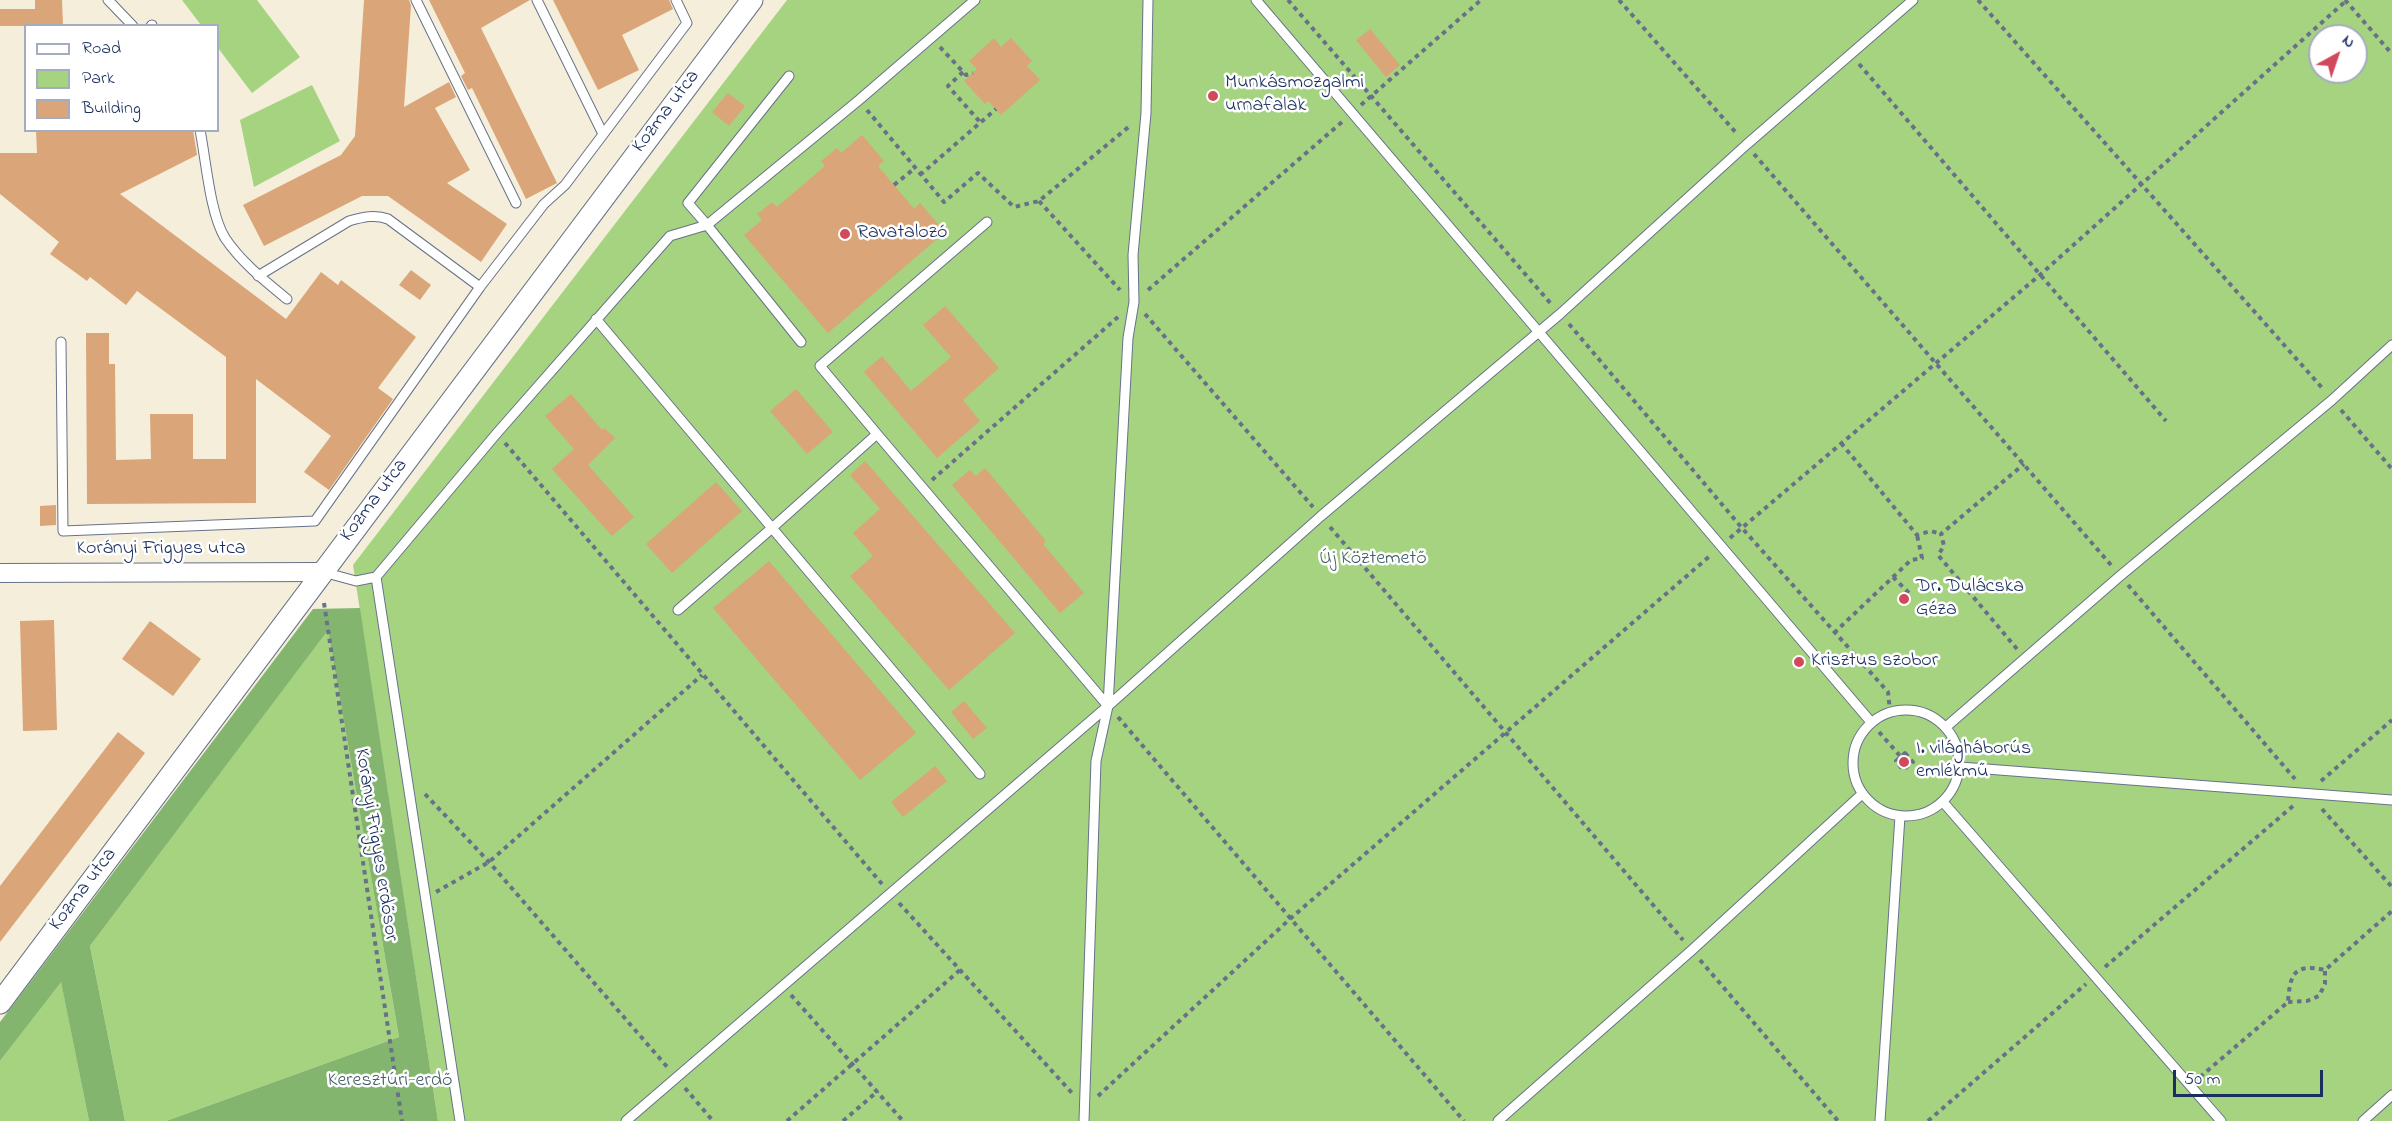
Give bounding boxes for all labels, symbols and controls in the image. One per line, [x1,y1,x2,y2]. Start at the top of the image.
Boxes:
legend [24,24,219,132]
north arrow [2308,24,2368,84]
text: N [2336,29,2360,54]
text: Road [82,36,121,62]
text: Park [82,66,115,92]
street label: Kozma utca [628,66,706,158]
place label: Munkásmozgalmi urnafalak [1225,72,1364,119]
marker: Munkásmozgalmi urnafalak [1206,89,1220,103]
text: Building [82,96,141,122]
place label: Ravatalozó [857,222,947,246]
marker: Ravatalozó [838,227,852,241]
street label: Kozma utca [336,455,414,547]
street label: Korányi Frigyes utca [76,538,246,562]
park label: Új Köztemető [1319,548,1427,572]
place label: Dr. Dulácska Géza [1916,576,2024,623]
marker: Dr. Dulácska Géza [1897,592,1911,606]
place label: Krisztus szobor [1811,650,1938,674]
marker: Krisztus szobor [1792,655,1806,669]
place label: I. világháborús emlékmű [1916,738,2031,785]
street label: Korányi Frigyes erdősor [348,747,402,943]
marker: I. világháborús emlékmű [1897,755,1911,769]
street label: Kozma utca [45,844,123,936]
scale bar [2176,1058,2326,1096]
text: 50 m [2184,1067,2221,1093]
park label: Keresztúri-erdő [328,1070,452,1094]

